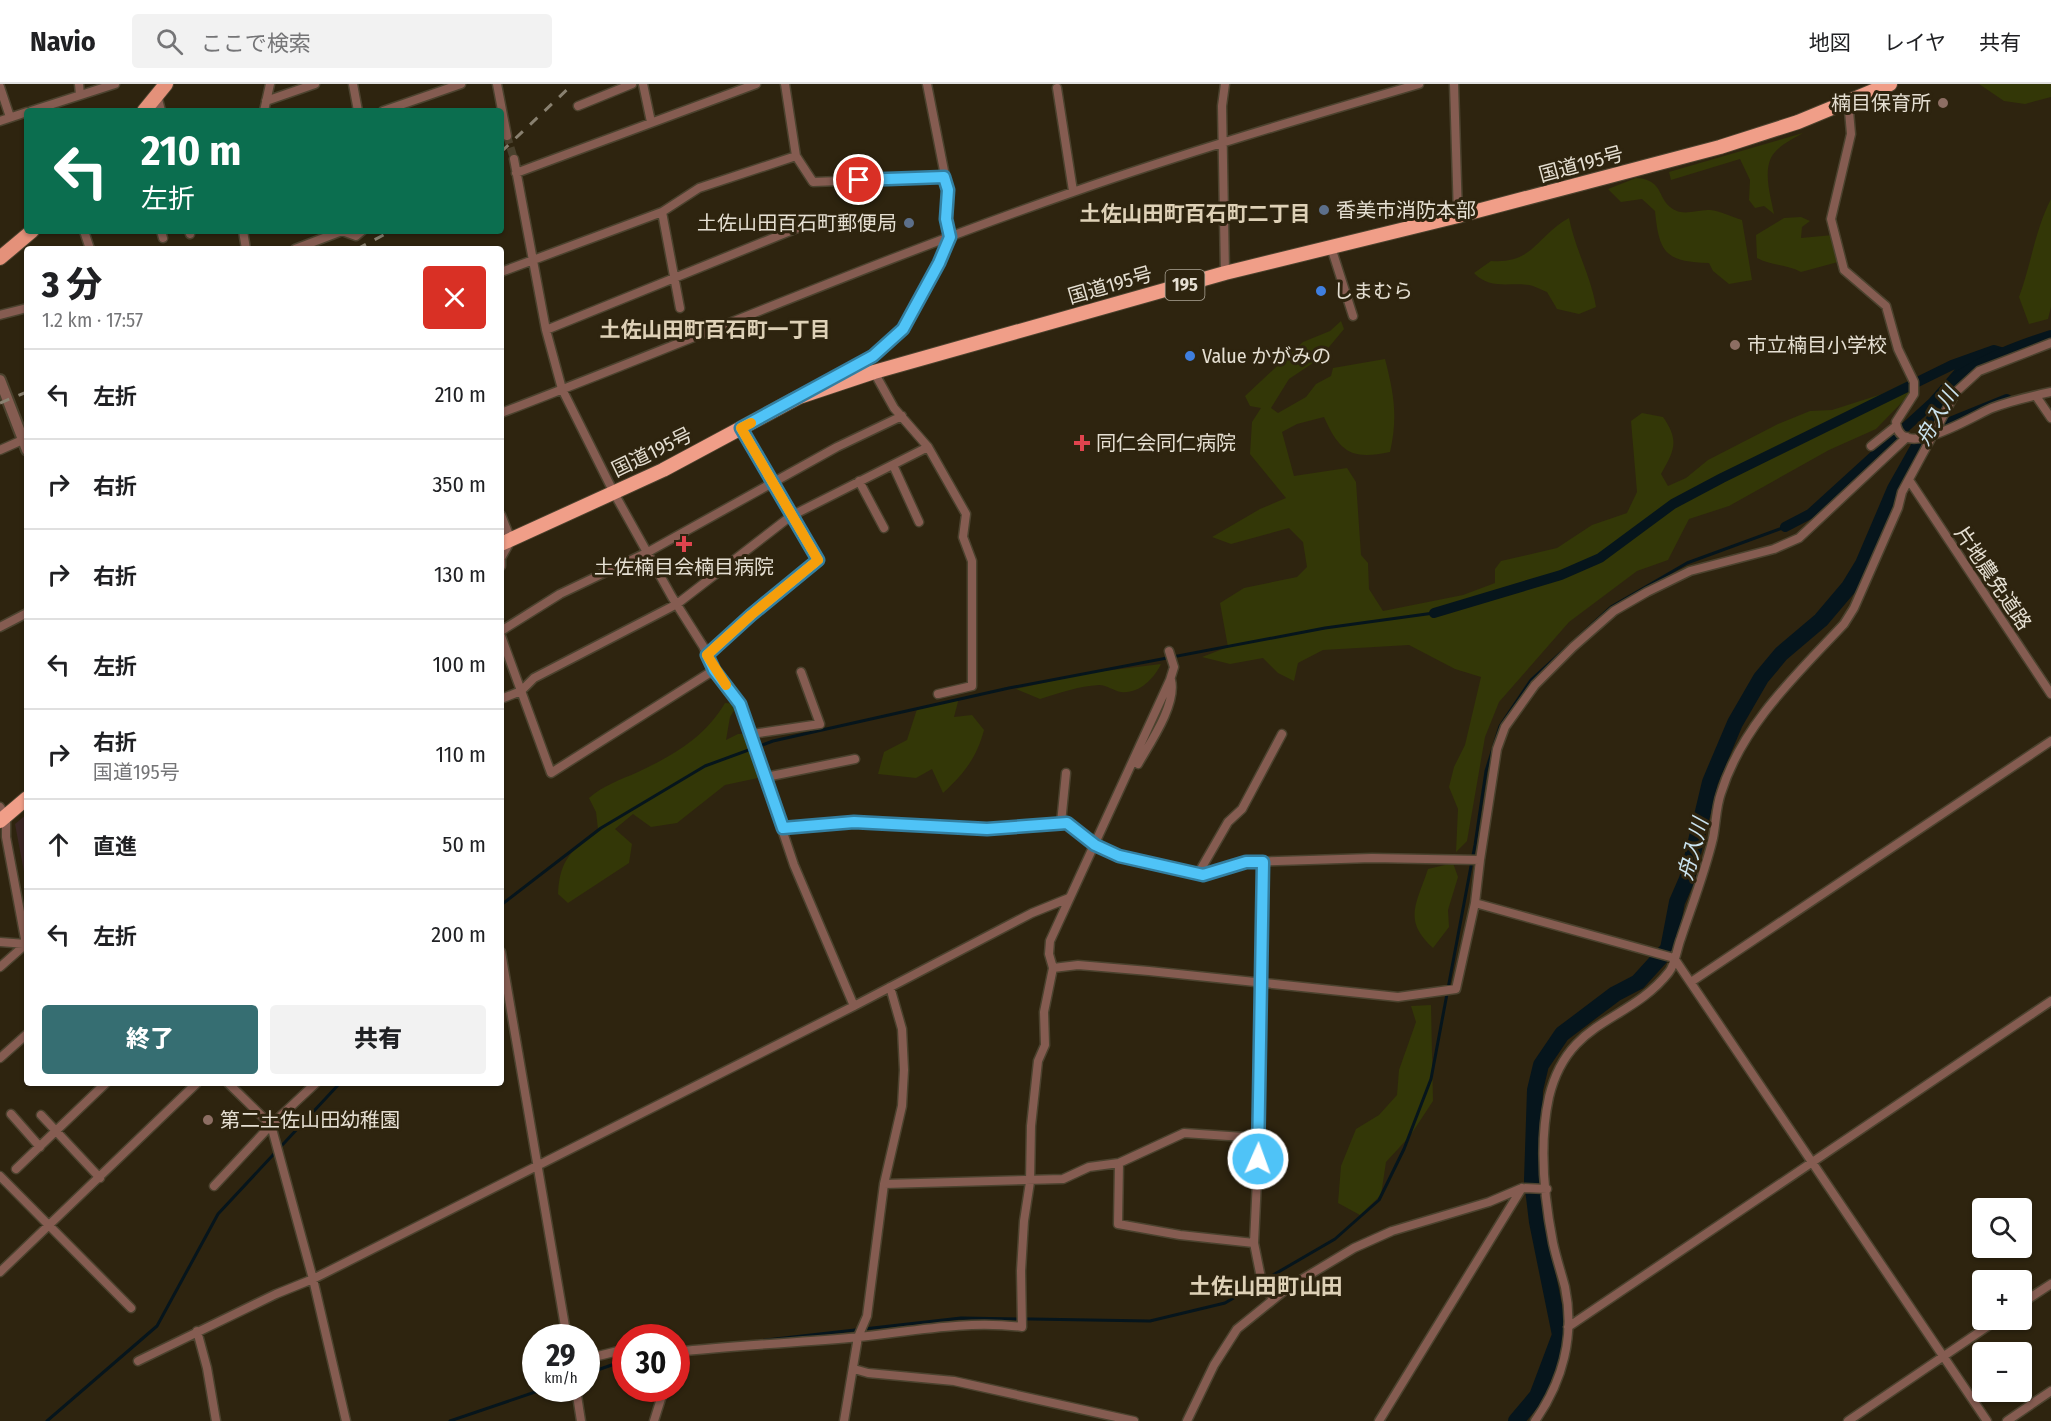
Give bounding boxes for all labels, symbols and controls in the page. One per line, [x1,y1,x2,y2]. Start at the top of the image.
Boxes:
search box [132,14,552,68]
text: Navio [30,25,96,58]
icon: search [153,25,186,58]
text: ここで検索 [201,30,311,57]
text: 地図 [1809,30,1851,56]
text: レイヤ [1884,30,1946,56]
text: 共有 [1979,30,2021,56]
place label: 楠目保育所 [1831,91,1931,115]
marker: 楠目保育所 [1936,96,1950,110]
text: 210 m [141,126,241,176]
icon: left [42,132,120,210]
street label: 国道195号 [1536,141,1626,187]
pin [833,154,884,205]
icon: arrive [842,163,875,196]
text: 左折 [141,183,195,215]
place label: 香美市消防本部 [1336,198,1476,222]
district label: 土佐山田町百石町二丁目 [1080,201,1311,227]
marker: 香美市消防本部 [1317,203,1331,217]
place label: 土佐山田百石町郵便局 [697,211,897,235]
marker: 土佐山田百石町郵便局 [902,216,916,230]
street label: 国道195号 [1065,262,1155,308]
text: 3 分 [42,263,102,307]
button: close [423,266,486,329]
road number: 195 [1166,270,1204,300]
place label: しまむら [1333,279,1413,303]
marker: しまむら [1314,284,1328,298]
text: 1.2 km · 17:57 [42,308,143,332]
district label: 土佐山田町百石町一丁目 [600,317,831,343]
place label: 市立楠目小学校 [1747,333,1887,357]
marker: 市立楠目小学校 [1728,338,1742,352]
place label: Value かがみの [1202,344,1331,368]
marker: Value かがみの [1183,349,1197,363]
icon: left [42,378,75,411]
water label: 舟入川 [1910,380,1965,450]
text: 210 m [435,381,486,408]
text: 左折 [93,383,137,410]
street label: 国道195号 [608,422,696,482]
place label: 同仁会同仁病院 [1096,431,1236,455]
marker: 同仁会同仁病院 [1073,434,1091,452]
icon: right [42,468,75,501]
text: 350 m [432,471,486,498]
text: 右折 [93,473,137,500]
street label: 片地農免道路 [1949,522,2037,634]
marker: 土佐楠目会楠目病院 [675,535,693,553]
place label: 土佐楠目会楠目病院 [594,555,774,579]
icon: right [42,558,75,591]
text: 130 m [434,561,486,588]
text: 右折 [93,563,137,590]
icon: left [42,648,75,681]
text: 100 m [432,651,486,678]
text: 左折 [93,653,137,680]
text: 右折 [93,729,137,756]
icon: right [42,738,75,771]
text: 110 m [436,741,486,768]
text: 国道195号 [93,760,180,784]
water label: 舟入川 [1672,813,1714,883]
icon: ahead [42,828,75,861]
text: 50 m [442,831,486,858]
text: 直進 [93,833,137,860]
icon: left [42,918,75,951]
text: 200 m [431,921,486,948]
text: 左折 [93,923,137,950]
button: 終了 [42,1005,258,1074]
button: 共有 [270,1005,486,1074]
place label: 第二土佐山田幼稚園 [220,1108,400,1132]
marker: 第二土佐山田幼稚園 [201,1113,215,1127]
position arrow [1226,1127,1290,1191]
map controls [1972,1198,2032,1402]
button: search [1972,1198,2032,1258]
button: + [1972,1270,2032,1330]
district label: 土佐山田町山田 [1189,1273,1343,1300]
speed limit sign: 30 [612,1324,690,1402]
text: 29 [546,1338,576,1374]
button: − [1972,1342,2032,1402]
text: km/h [544,1369,578,1387]

